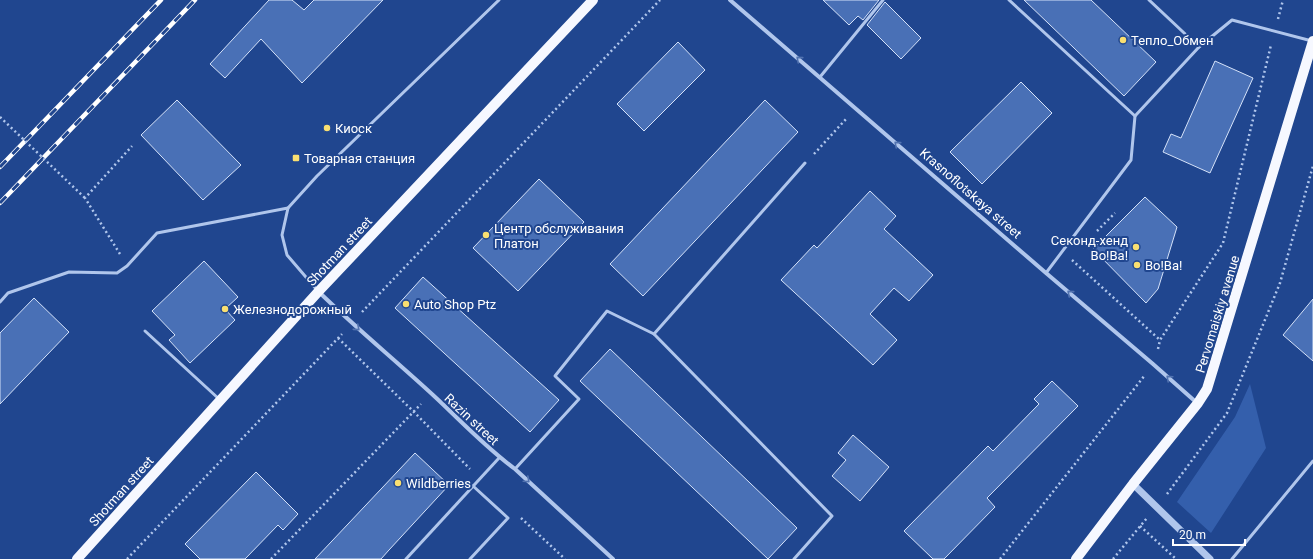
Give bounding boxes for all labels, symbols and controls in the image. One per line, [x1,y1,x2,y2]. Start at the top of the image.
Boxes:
place label: Тепло_Обмен [1131,33,1213,48]
marker: Тепло_Обмен [1118,35,1128,45]
one-way arrow [796,57,803,64]
place label: Киоск [335,121,372,136]
marker: Киоск [322,123,332,133]
one-way arrow [894,142,902,149]
street label: Krasnoflotskaya street [917,145,1025,242]
place label: Товарная станция [304,151,415,166]
marker: Товарная станция [291,153,301,163]
street label: Shotman street [304,214,375,289]
place label: Центр обслуживания Платон [494,221,624,251]
marker: Центр обслуживания Платон [481,230,491,240]
place label: Секонд-хенд Во!Ва! [1051,233,1128,263]
marker: Секонд-хенд Во!Ва! [1131,242,1141,252]
street label: Pervomaiskiy avenue [1192,254,1243,375]
place label: Во!Ва! [1145,258,1182,273]
marker: Во!Ва! [1132,260,1142,270]
one-way arrow [1067,291,1074,298]
place label: Auto Shop Ptz [414,297,497,312]
marker: Auto Shop Ptz [401,299,411,309]
place label: Железнодорожный [233,302,352,317]
marker: Железнодорожный [220,304,230,314]
one-way arrow [352,324,360,331]
one-way arrow [1166,375,1173,382]
street label: Razin street [442,391,502,448]
street label: Shotman street [86,453,157,529]
place label: Wildberries [406,476,471,491]
one-way arrow [522,476,530,483]
marker: Wildberries [393,478,403,488]
scale bar [1173,521,1245,547]
text: 20 m [1179,528,1206,542]

